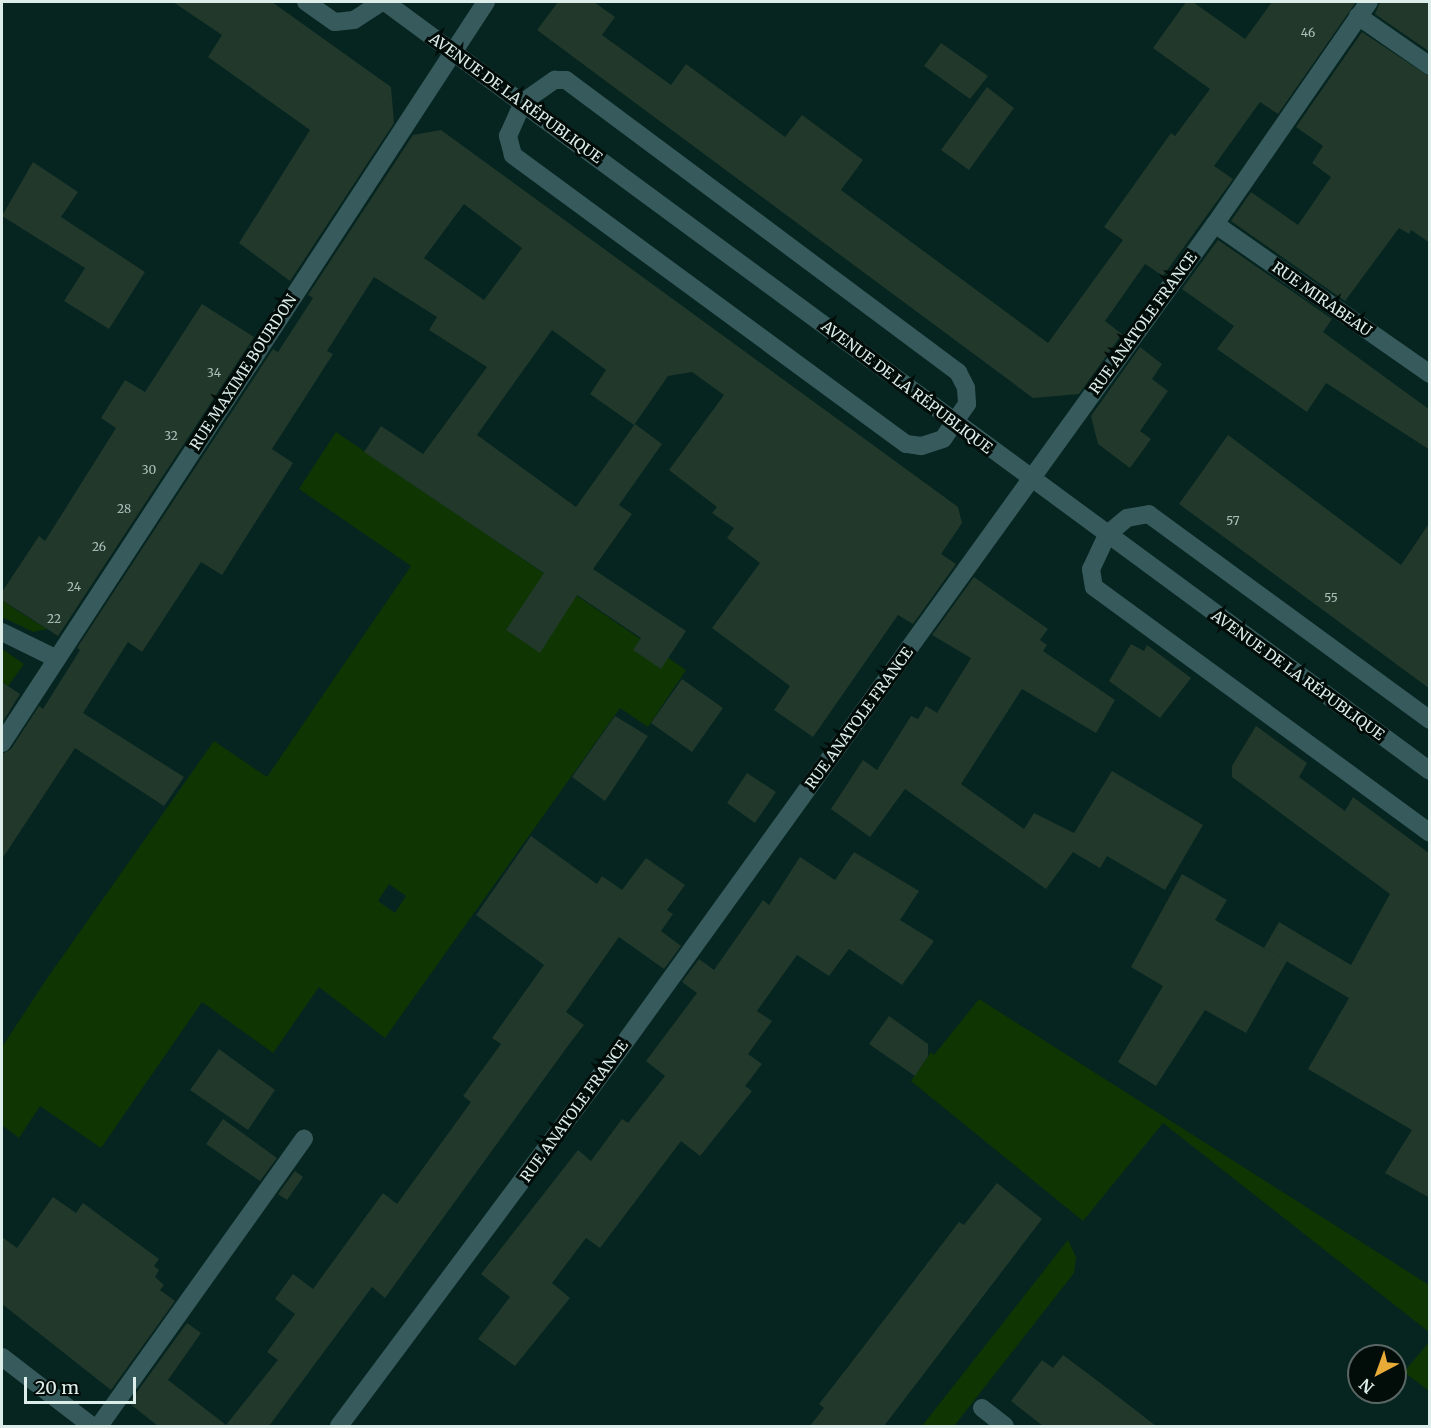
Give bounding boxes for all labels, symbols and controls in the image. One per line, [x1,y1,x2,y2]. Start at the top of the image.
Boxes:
house number: 46 [1301,26,1315,40]
street label: AVENUE DE LA RÉPUBLIQUE [426,29,606,167]
street label: RUE ANATOLE FRANCE [1085,249,1201,397]
street label: RUE MIRABEAU [1269,258,1375,340]
street label: RUE MAXIME BOURDON [186,291,300,453]
street label: AVENUE DE LA RÉPUBLIQUE [818,317,996,457]
house number: 34 [207,366,221,380]
house number: 32 [164,429,178,443]
house number: 30 [142,463,156,477]
house number: 28 [117,502,131,516]
house number: 57 [1226,514,1240,528]
house number: 26 [92,540,106,554]
house number: 24 [67,580,81,594]
house number: 55 [1324,591,1338,605]
street label: AVENUE DE LA RÉPUBLIQUE [1208,606,1388,744]
house number: 22 [47,612,61,626]
street label: RUE ANATOLE FRANCE [801,644,917,792]
street label: RUE ANATOLE FRANCE [516,1037,632,1185]
north arrow [1347,1344,1407,1404]
scale bar [27,1365,140,1403]
text: N [1355,1374,1378,1398]
text: 20 m [35,1376,79,1399]

